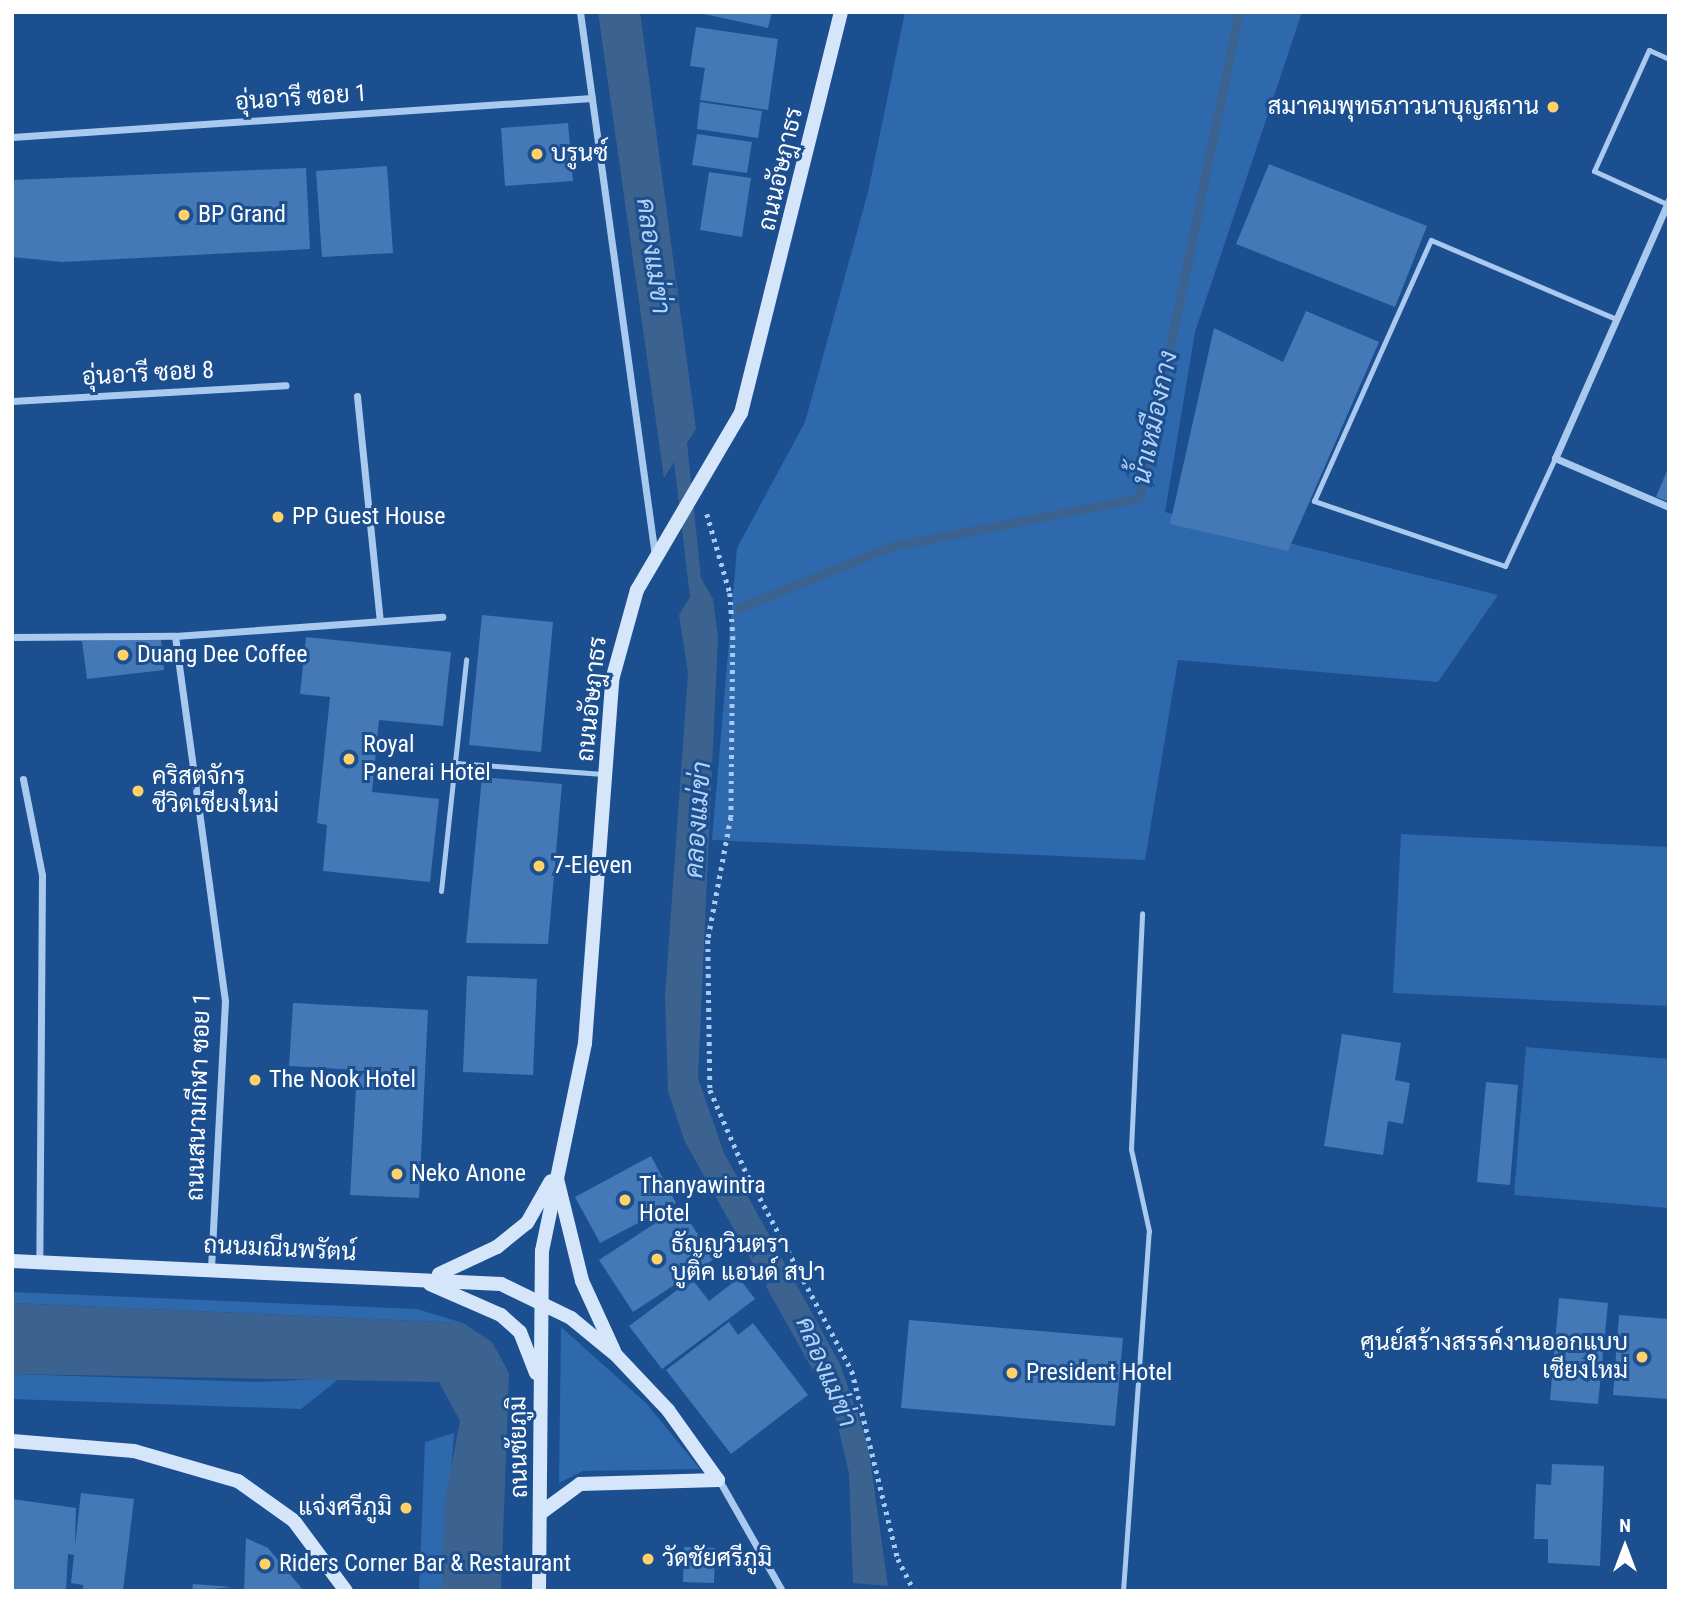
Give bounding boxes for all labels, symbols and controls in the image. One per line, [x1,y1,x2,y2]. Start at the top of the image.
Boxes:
street label: อุ่นอารี ซอย 1 [234,79,368,117]
place label: สมาคมพุทธภาวนาบุญสถาน [1268,93,1539,121]
marker: สมาคมพุทธภาวนาบุญสถาน [1545,99,1561,115]
street label: ถนนอัษฎาธร [753,104,809,234]
place label: บรูนซ์ [551,140,608,168]
marker: บรูนซ์ [529,146,545,162]
water label: คลองแม่ข่า [629,196,677,316]
place label: BP Grand [198,201,286,229]
marker: BP Grand [176,207,192,223]
water label: น้ำเหมืองกาง [1126,348,1184,488]
street label: อุ่นอารี ซอย 8 [81,356,215,392]
place label: PP Guest House [292,503,445,531]
marker: PP Guest House [270,509,286,525]
street label: ถนนอัษฎาธร [571,635,613,763]
place label: Duang Dee Coffee [137,641,308,669]
marker: Duang Dee Coffee [115,647,131,663]
place label: Royal Panerai Hotel [363,731,491,787]
marker: Royal Panerai Hotel [341,751,357,767]
water label: คลองแม่ข่า [678,761,718,879]
place label: คริสตจักร ชีวิตเชียงใหม่ [152,763,279,819]
marker: คริสตจักร ชีวิตเชียงใหม่ [130,783,146,799]
place label: 7-Eleven [553,852,632,880]
marker: 7-Eleven [531,858,547,874]
street label: ถนนสนามกีฬา ซอย 1 [181,992,217,1202]
place label: The Nook Hotel [269,1066,416,1094]
marker: The Nook Hotel [247,1072,263,1088]
place label: Neko Anone [411,1160,526,1188]
marker: Neko Anone [389,1166,405,1182]
place label: Thanyawintra Hotel [639,1172,766,1228]
marker: Thanyawintra Hotel [617,1192,633,1208]
street label: ถนนมณีนพรัตน์ [203,1231,357,1267]
place label: ธัญญวินตรา บูติค แอนด์ สปา [671,1231,825,1287]
marker: ธัญญวินตรา บูติค แอนด์ สปา [649,1251,665,1267]
water label: คลองแม่ข่า [789,1312,863,1432]
place label: ศูนย์สร้างสรรค์งานออกแบบ เชียงใหม่ [1360,1329,1628,1385]
marker: ศูนย์สร้างสรรค์งานออกแบบ เชียงใหม่ [1634,1349,1650,1365]
place label: President Hotel [1026,1359,1172,1387]
marker: President Hotel [1004,1365,1020,1381]
street label: ถนนชัยภูมิ [504,1396,534,1498]
place label: แจ่งศรีภูมิ [298,1494,392,1522]
marker: แจ่งศรีภูมิ [398,1500,414,1516]
north arrow [1590,1512,1660,1582]
text: N [1619,1514,1631,1537]
place label: วัดชัยศรีภูมิ [662,1545,772,1573]
place label: Riders Corner Bar & Restaurant [279,1550,571,1578]
marker: วัดชัยศรีภูมิ [640,1551,656,1567]
marker: Riders Corner Bar & Restaurant [257,1556,273,1572]

